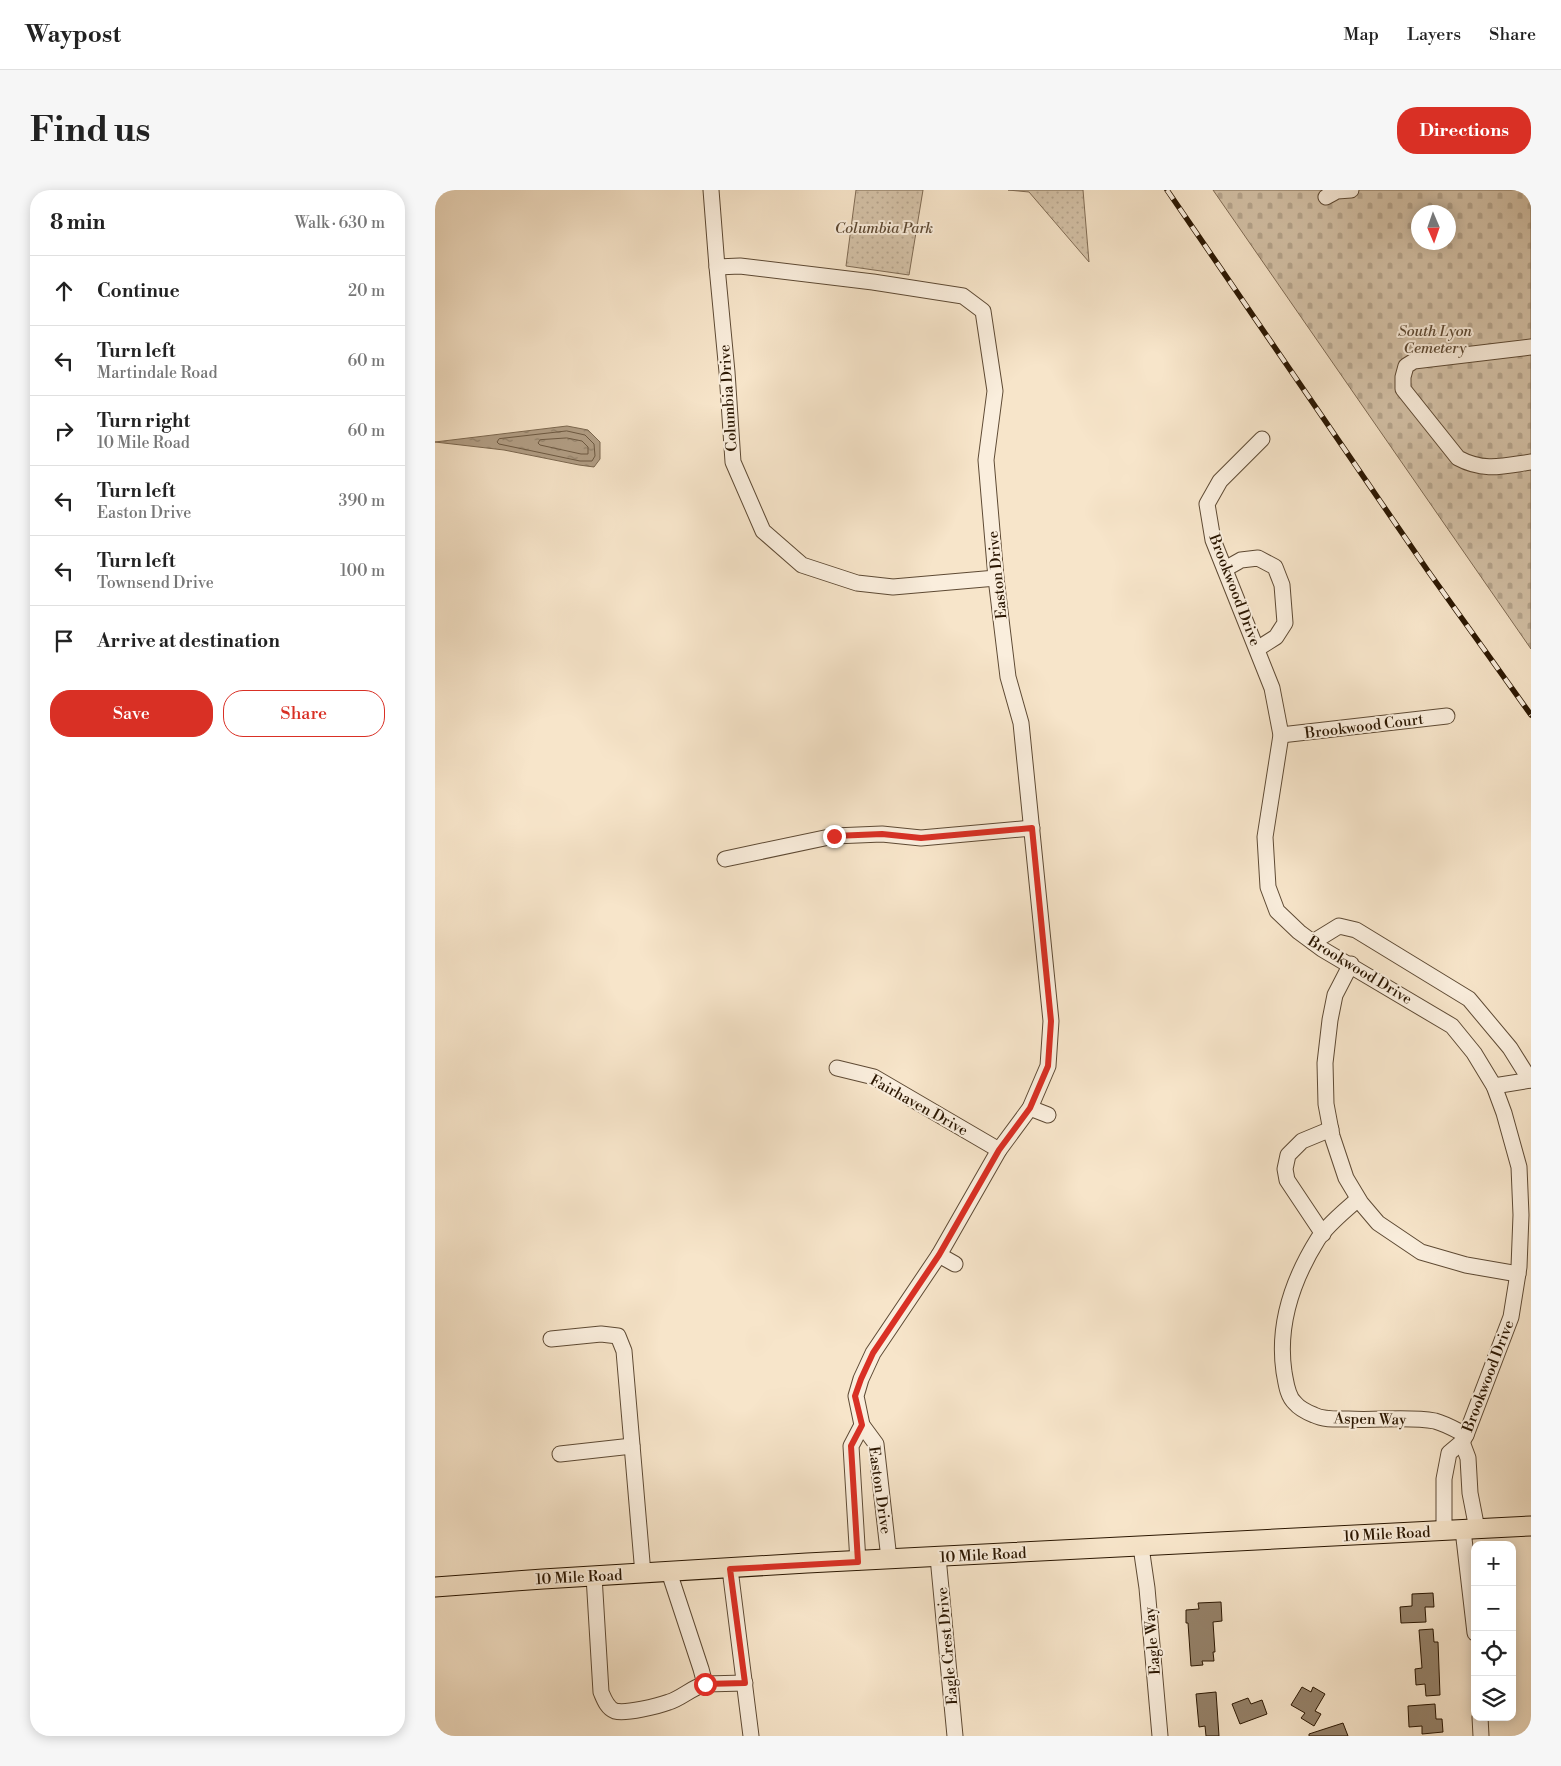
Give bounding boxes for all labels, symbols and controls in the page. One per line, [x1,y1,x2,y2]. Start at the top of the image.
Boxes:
text: Waypost [25,20,121,50]
text: Map [1344,23,1379,46]
text: Layers [1407,23,1461,46]
text: Share [1489,23,1536,46]
button: Directions [1397,107,1531,154]
text: Find us [30,109,150,152]
north arrow [1411,205,1456,250]
text: 8 min [50,210,105,236]
text: Walk · 630 m [295,213,385,233]
park label: Columbia Park [835,219,933,238]
icon: ahead [50,277,78,305]
text: Continue [97,279,180,303]
text: 20 m [348,281,385,301]
park label: South Lyon Cemetery [1398,322,1473,358]
text: Turn left [97,339,176,363]
street label: Columbia Drive [715,344,742,452]
icon: left [50,347,78,375]
text: 60 m [347,351,385,371]
text: Martindale Road [97,363,217,383]
text: Turn right [97,409,190,433]
icon: right [50,417,78,445]
text: 60 m [347,421,385,441]
text: 10 Mile Road [97,433,190,453]
text: Turn left [97,479,176,503]
icon: left [50,487,78,515]
text: 390 m [339,491,385,511]
text: Easton Drive [97,503,191,523]
street label: Easton Drive [983,530,1012,620]
street label: Brookwood Drive [1204,531,1265,649]
text: Turn left [97,549,176,573]
icon: left [50,557,78,585]
text: 100 m [340,561,385,581]
text: Townsend Drive [97,573,214,593]
icon: arrive [50,627,78,655]
text: Arrive at destination [97,629,280,653]
button: Save [50,690,213,737]
button: Share [223,690,385,737]
street label: Brookwood Court [1303,710,1425,743]
route end [823,825,846,848]
street label: Brookwood Drive [1303,931,1415,1009]
street label: Fairhaven Drive [866,1071,971,1140]
street label: Brookwood Drive [1458,1318,1519,1436]
street label: Aspen Way [1333,1409,1407,1430]
street label: Easton Drive [864,1445,895,1535]
street label: 10 Mile Road [1343,1523,1432,1546]
map controls [1471,1541,1516,1721]
button: + [1471,1541,1516,1586]
street label: 10 Mile Road [939,1544,1028,1567]
street label: 10 Mile Road [535,1566,624,1589]
street label: Eagle Crest Drive [933,1586,962,1706]
button: − [1471,1586,1516,1631]
street label: Eagle Way [1140,1605,1165,1676]
button: locate [1471,1631,1516,1676]
route start [694,1673,717,1696]
button: layers [1471,1676,1516,1721]

